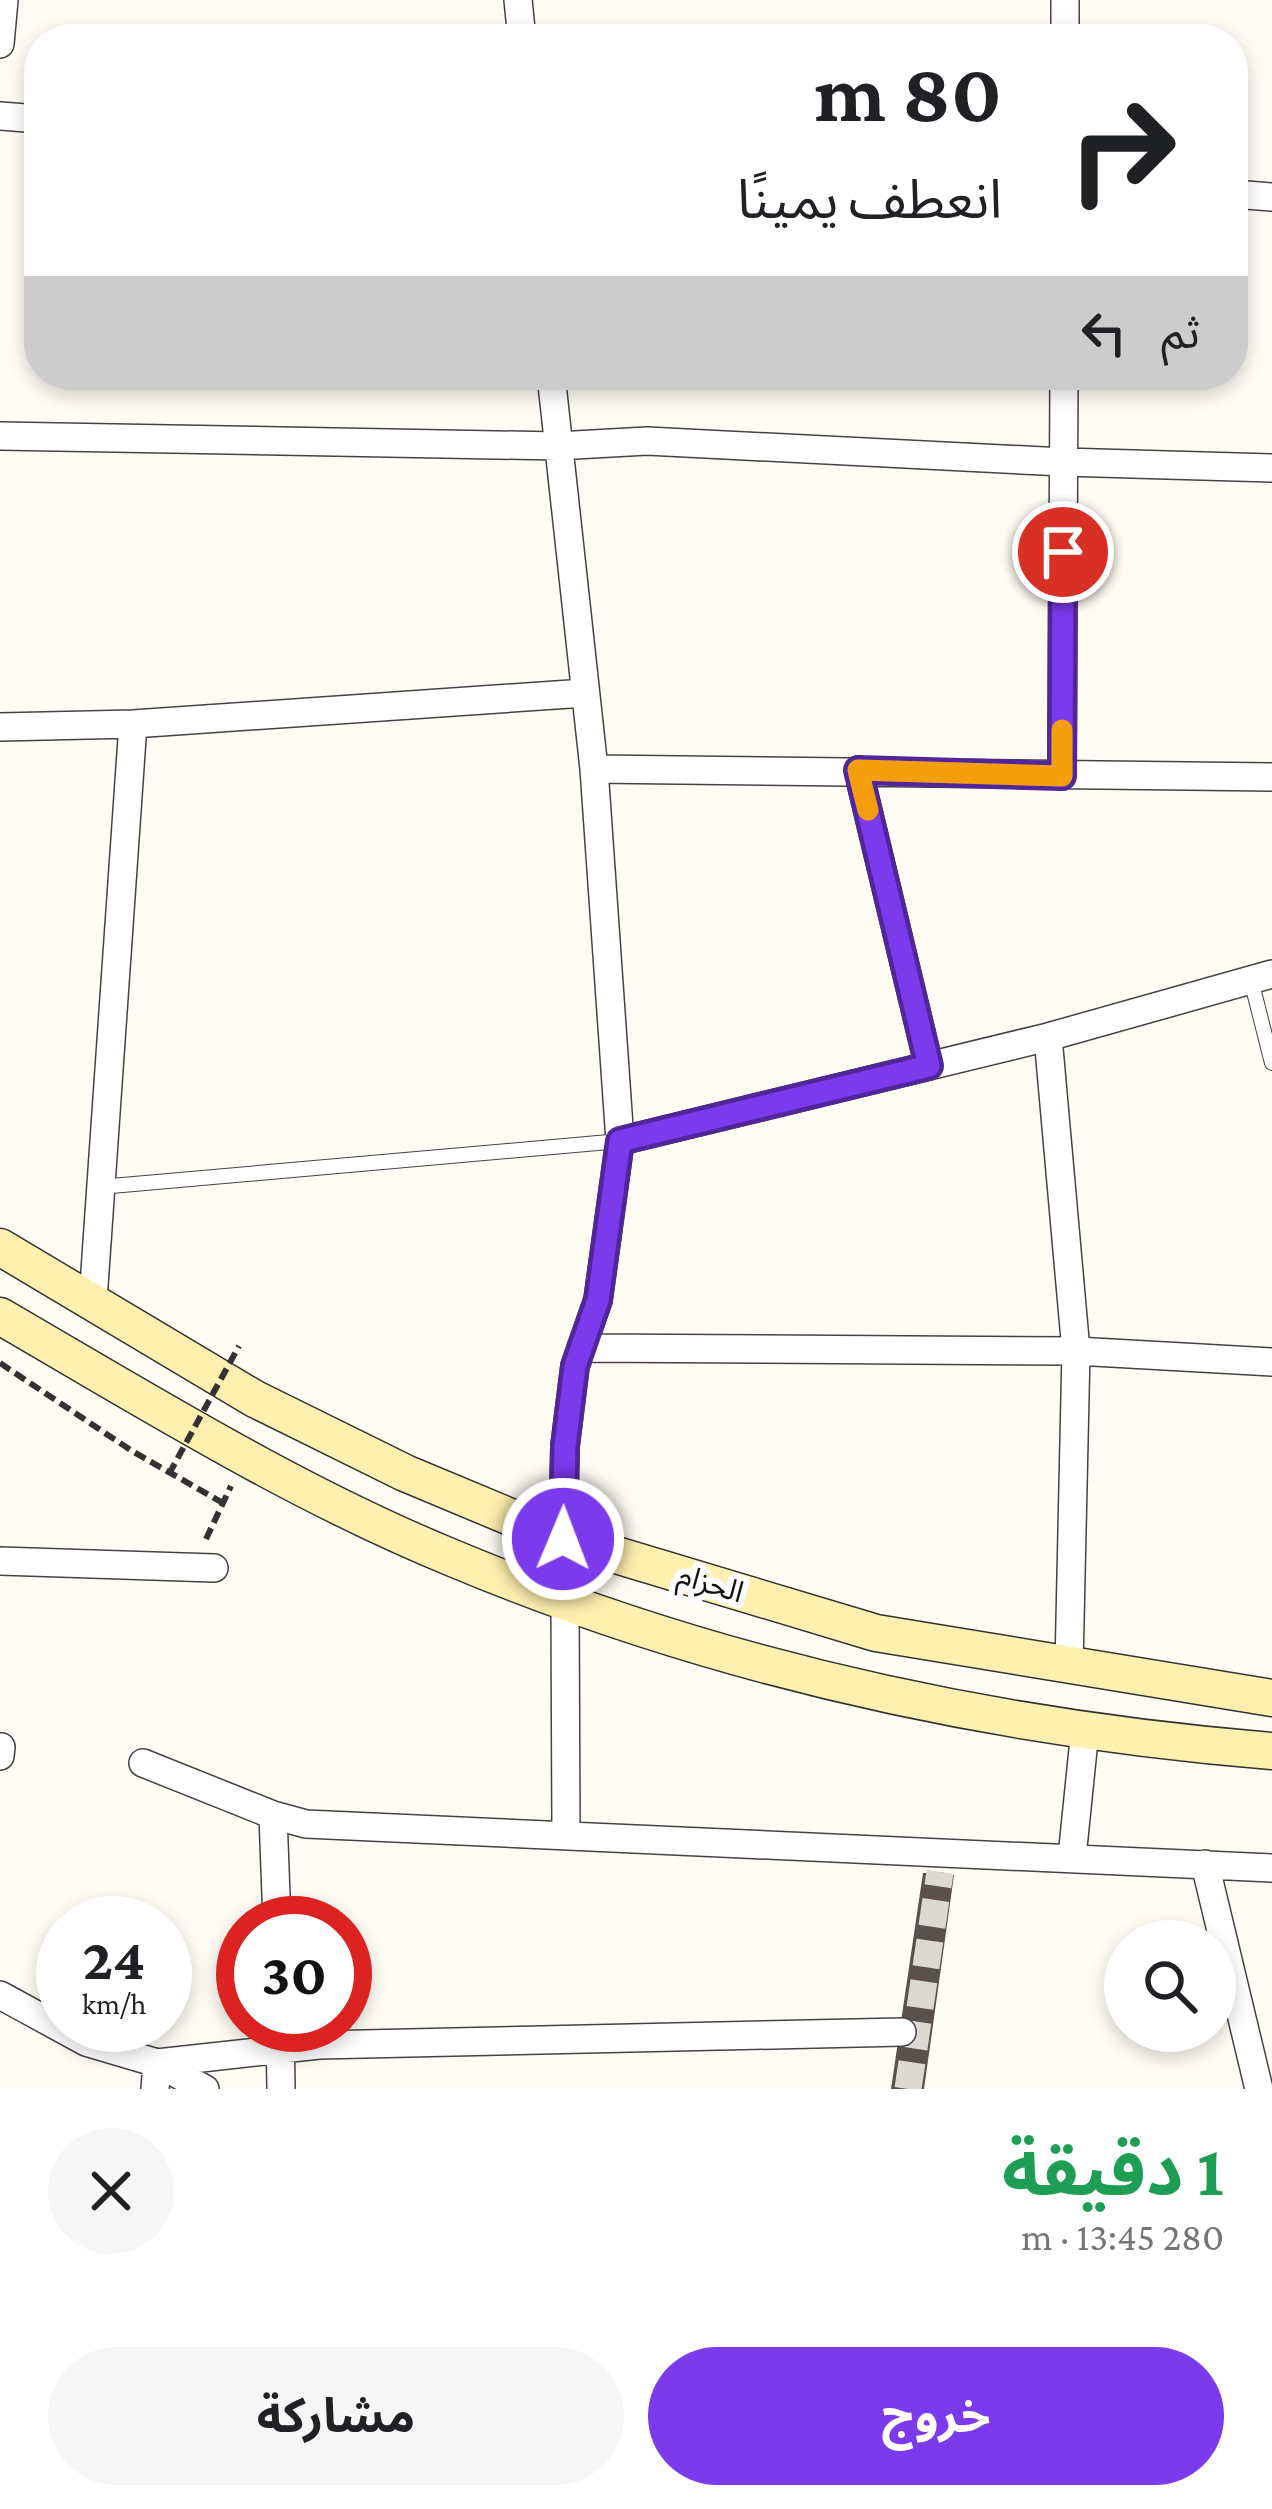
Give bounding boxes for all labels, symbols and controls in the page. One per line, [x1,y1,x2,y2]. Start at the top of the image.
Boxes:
text: 80 m [815,46,1002,139]
icon: right [1044,72,1200,228]
text: انعطف يمينًا [737,170,1002,230]
icon: left [1071,300,1137,366]
text: ثم [1161,308,1200,358]
pin [1012,501,1114,603]
icon: arrive [1030,519,1096,585]
position arrow [500,1476,626,1602]
street label: الحزام [672,1557,748,1614]
speed limit sign: 30 [216,1896,372,2052]
map controls [1104,1920,1236,2052]
button: search [1104,1920,1236,2052]
text: 24 [83,1925,145,1992]
text: km/h [82,1987,146,2020]
button: close [48,2128,174,2254]
text: 1 دقيقة [1002,2130,1224,2210]
text: 280 m · 13:45 [1021,2215,1224,2258]
button: مشاركة [48,2347,624,2485]
button: خروج [648,2347,1224,2485]

